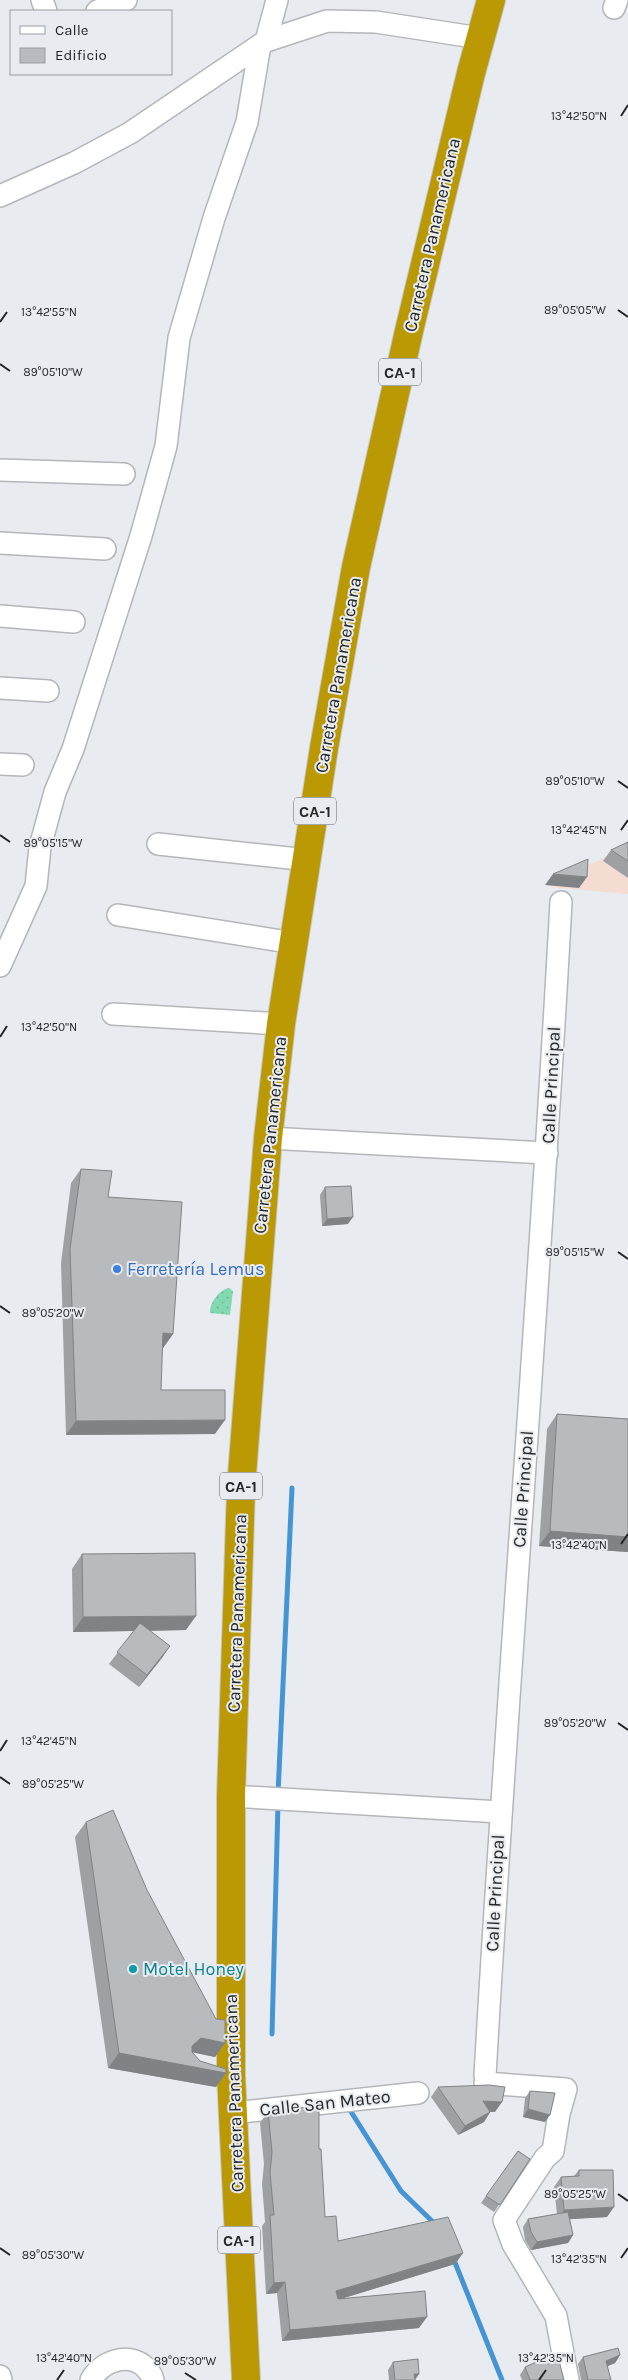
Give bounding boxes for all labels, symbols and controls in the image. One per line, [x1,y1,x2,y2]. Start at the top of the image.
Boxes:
legend [10,10,172,75]
text: Calle [55,21,89,39]
text: Edificio [55,46,107,64]
text: 13°42'50"N [551,109,607,123]
street label: Carretera Panamericana [399,136,465,334]
text: 89°05'05"W [544,303,606,317]
text: 13°42'55"N [21,305,77,319]
road number: CA-1 [379,358,421,386]
text: 89°05'10"W [23,365,83,379]
street label: Carretera Panamericana [310,575,366,775]
text: 89°05'10"W [545,774,605,788]
road number: CA-1 [294,798,336,824]
text: 13°42'45"N [551,823,607,837]
text: 89°05'15"W [23,836,83,850]
text: 13°42'50"N [21,1020,77,1034]
street label: Calle Principal [537,1026,565,1144]
street label: Carretera Panamericana [249,1035,291,1235]
text: 89°05'15"W [545,1245,605,1259]
place label: Ferretería Lemus [127,1258,264,1280]
marker: Ferretería Lemus [111,1263,123,1275]
text: 89°05'20"W [22,1306,84,1320]
street label: Calle Principal [508,1430,538,1548]
road number: CA-1 [220,1472,262,1500]
street label: Carretera Panamericana [223,1513,251,1713]
text: 13°42'40"N [551,1538,607,1552]
text: 89°05'20"W [544,1716,606,1730]
text: 13°42'45"N [21,1734,77,1748]
text: 89°05'25"W [22,1777,84,1791]
street label: Calle Principal [481,1834,509,1952]
place label: Motel Honey [143,1958,244,1980]
marker: Motel Honey [127,1963,139,1975]
street label: Carretera Panamericana [220,1993,248,2193]
street label: Calle San Mateo [258,2085,392,2121]
text: 89°05'25"W [544,2187,606,2201]
road number: CA-1 [218,2226,260,2254]
text: 89°05'30"W [22,2248,85,2262]
text: 13°42'35"N [551,2252,607,2266]
text: 13°42'40"N [36,2351,92,2365]
text: 13°42'35"N [518,2351,574,2365]
text: 89°05'30"W [154,2354,217,2368]

